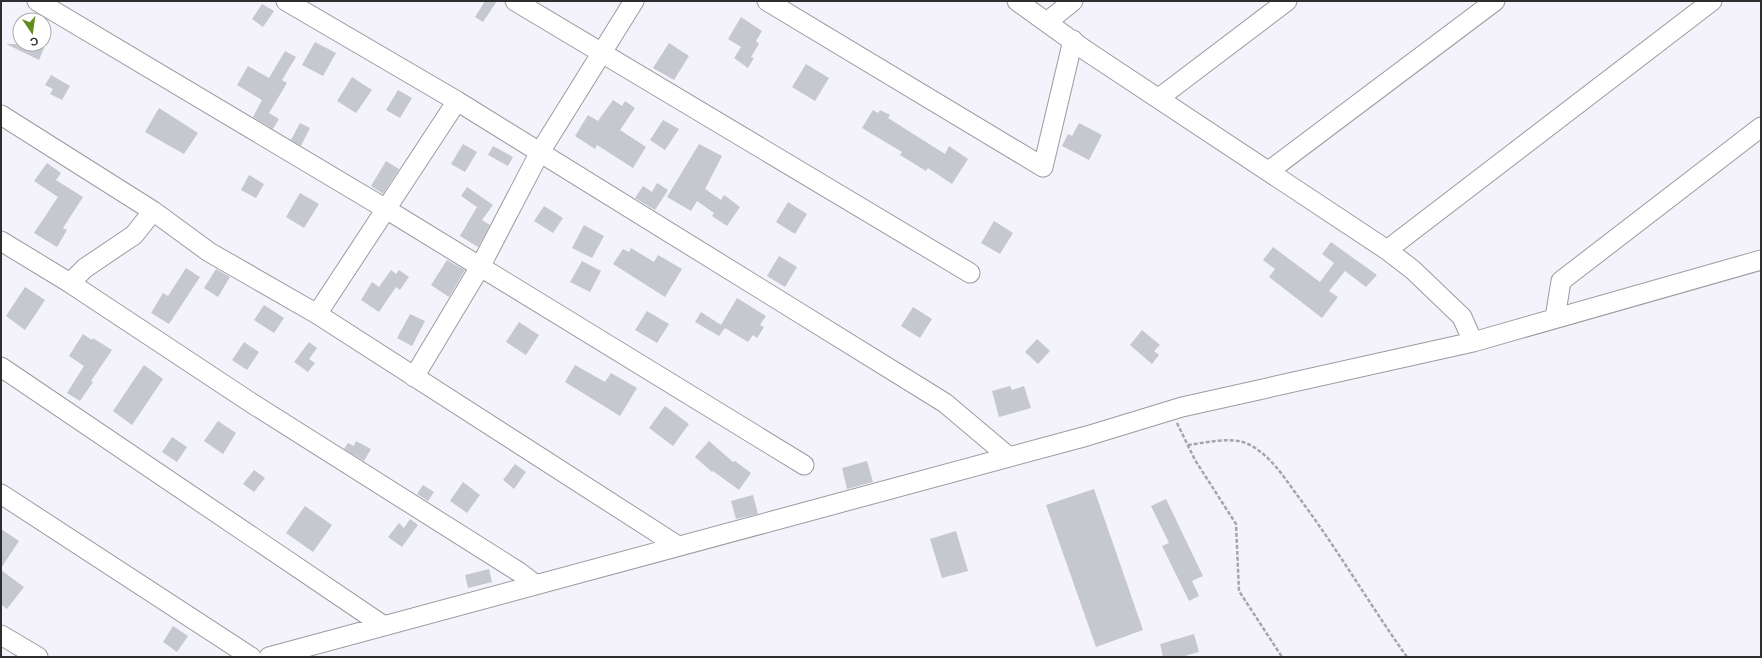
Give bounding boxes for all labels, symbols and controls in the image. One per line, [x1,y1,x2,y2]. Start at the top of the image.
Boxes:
north arrow [12,12,52,52]
text: С [29,34,39,48]

